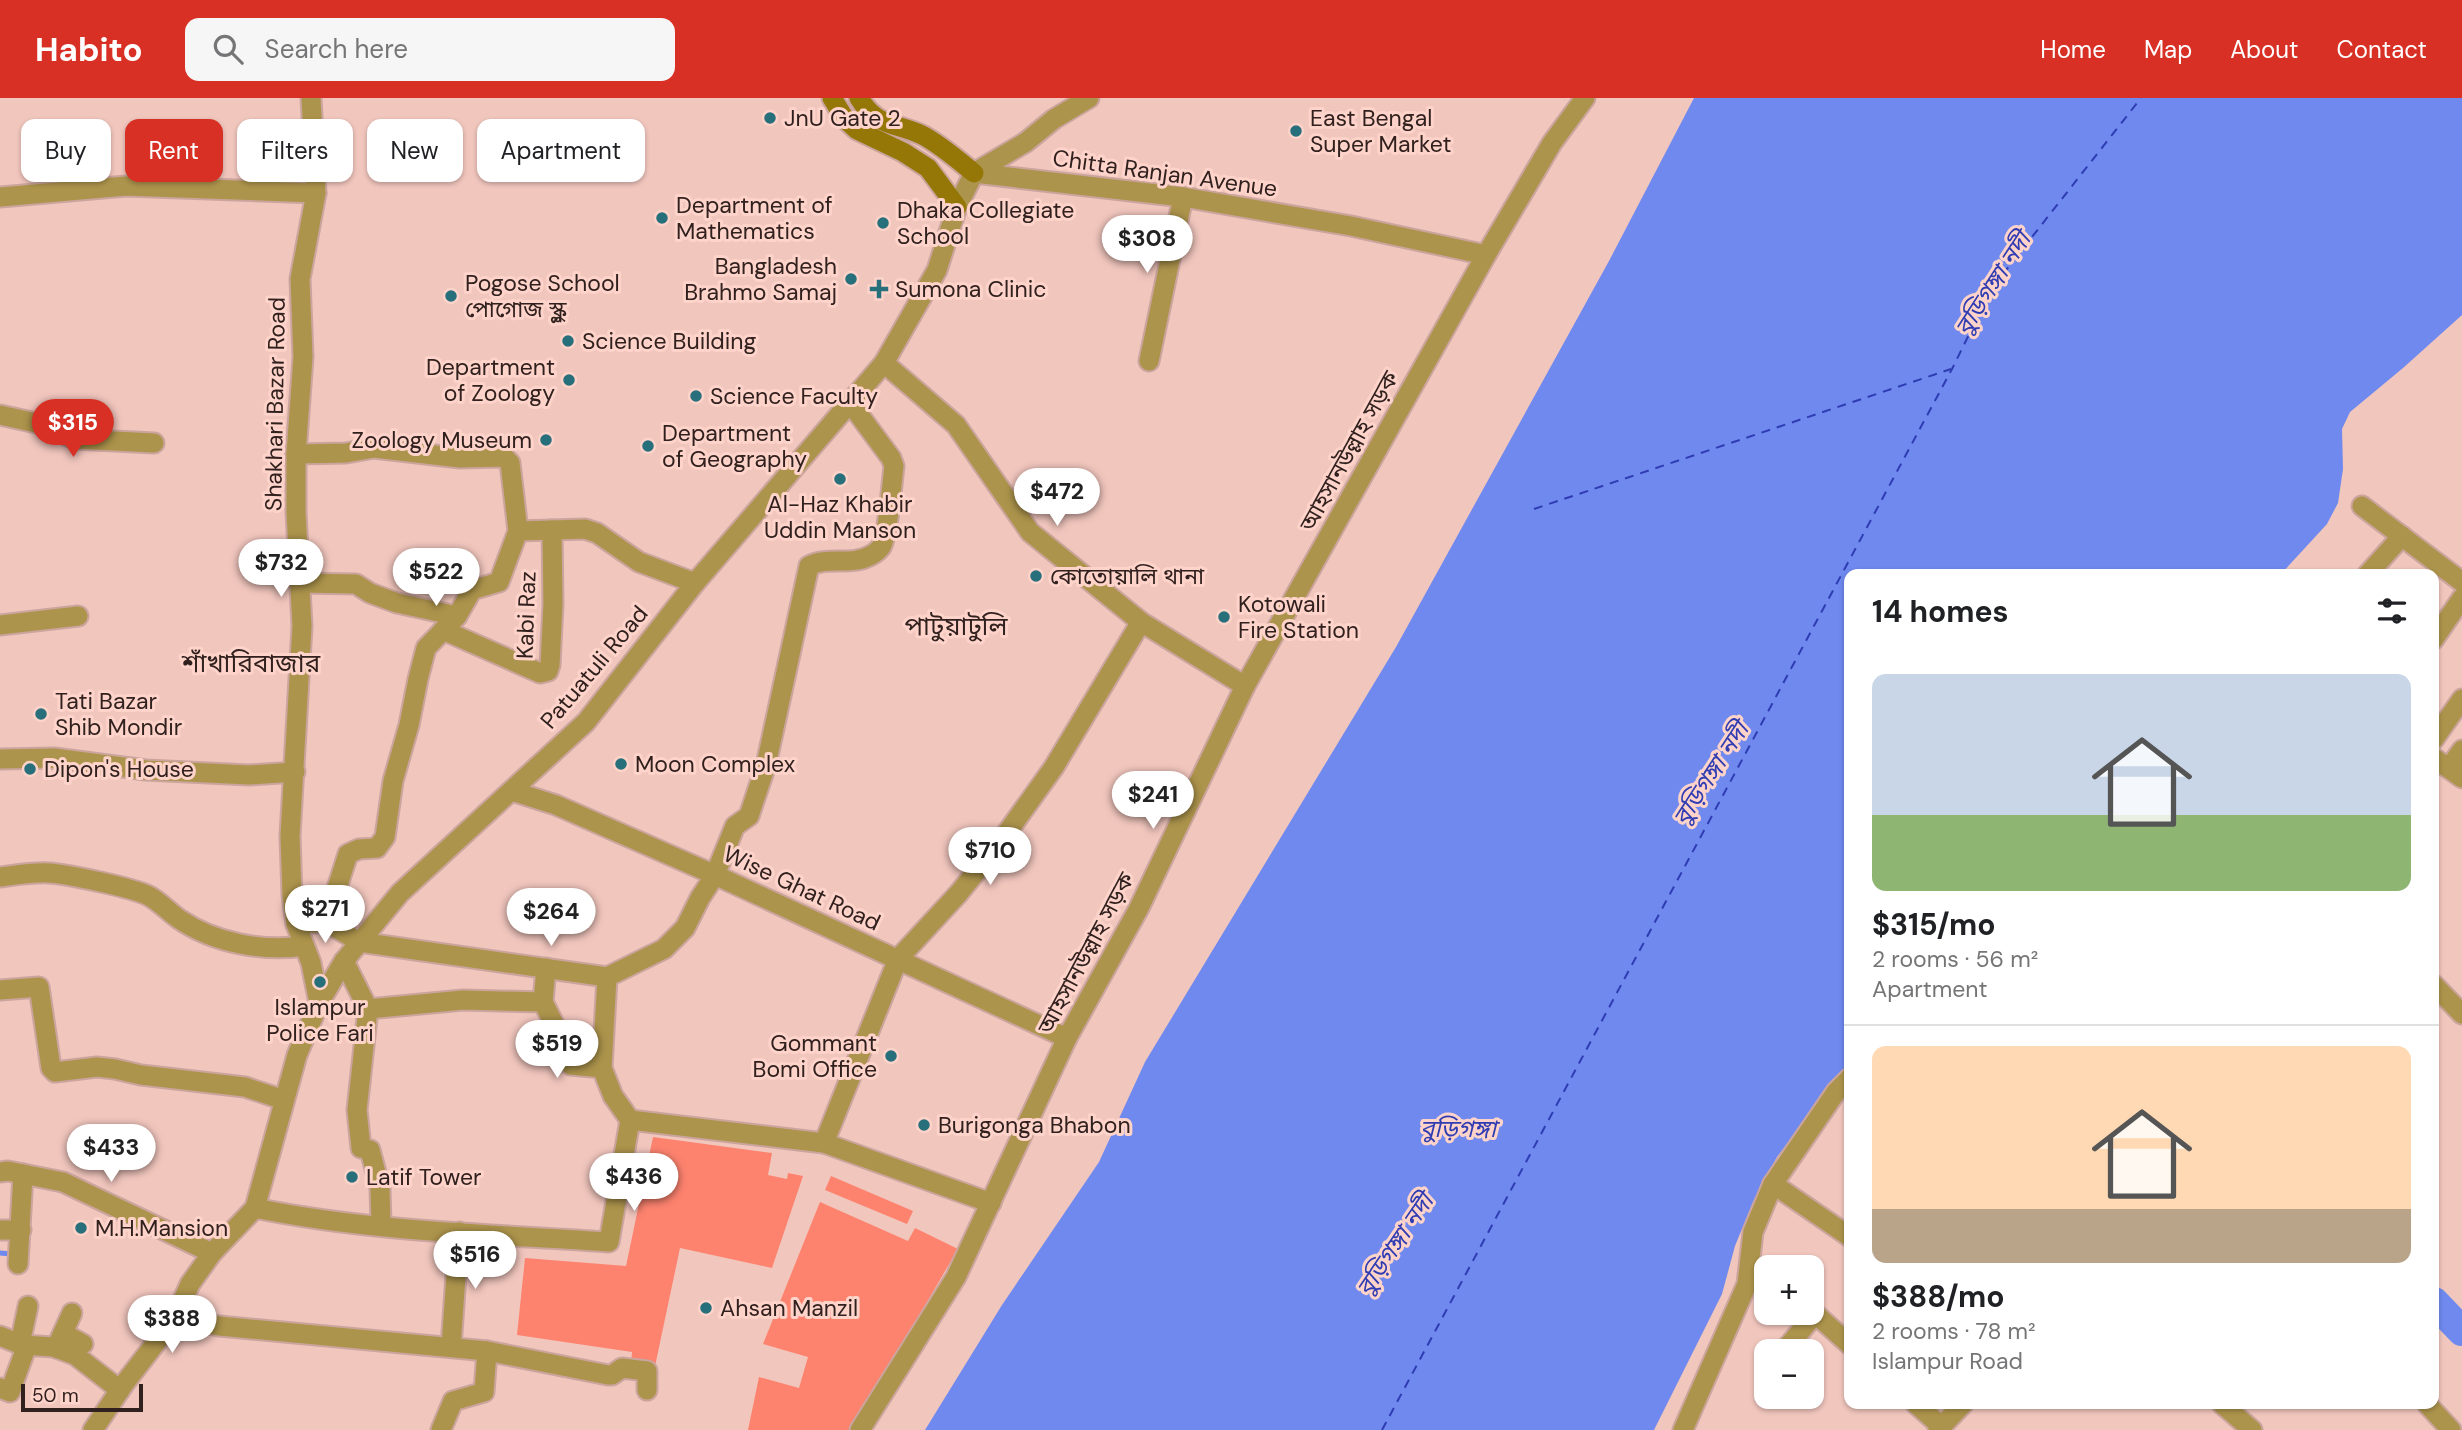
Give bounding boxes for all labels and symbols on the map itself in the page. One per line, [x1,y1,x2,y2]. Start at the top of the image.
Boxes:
place label: JnU Gate 2 [784,103,901,133]
place label: East Bengal Super Market [1310,103,1451,159]
marker: JnU Gate 2 [762,110,778,126]
marker: East Bengal Super Market [1288,123,1304,139]
street label: Chitta Ranjan Avenue [1051,142,1279,204]
place label: Department of Mathematics [676,190,833,246]
place label: Dhaka Collegiate School [897,195,1074,251]
marker: Department of Mathematics [654,210,670,226]
marker: Dhaka Collegiate School [875,215,891,231]
pin: $308 [1106,216,1188,275]
water label: বুড়িগঙ্গা নদী [1948,222,2040,341]
place label: Bangladesh Brahmo Samaj [684,251,837,307]
place label: Pogose School পোগোজ স্কুল [465,268,620,324]
marker: Bangladesh Brahmo Samaj [843,271,859,287]
place label: Sumona Clinic [895,274,1047,304]
marker: Sumona Clinic [869,279,889,299]
marker: Pogose School পোগোজ স্কুল [443,288,459,304]
street label: Shakhari Bazar Road [258,297,292,511]
place label: Science Building [582,326,756,356]
marker: Science Building [560,333,576,349]
place label: Department of Zoology [426,352,555,408]
street label: আহসানউল্লাহ সড়ক [1292,365,1406,537]
marker: Department of Zoology [561,372,577,388]
place label: Science Faculty [710,381,878,411]
marker: Science Faculty [688,388,704,404]
pin: $315 [32,400,114,459]
place label: Department of Geography [662,418,807,474]
place label: Zoology Museum [351,425,532,455]
marker: Zoology Museum [538,432,554,448]
marker: Department of Geography [640,438,656,454]
pin: $472 [1016,468,1098,528]
marker: Al-Haz Khabir Uddin Manson [832,471,848,487]
place label: Al-Haz Khabir Uddin Manson [764,489,916,545]
pin: $732 [240,540,322,599]
pin: $522 [395,548,477,608]
place label: কোতোয়ালি থানা [1050,561,1205,591]
marker: কোতোয়ালি থানা [1028,568,1044,584]
street label: Kabi Raz [509,571,543,659]
place label: Kotowali Fire Station [1238,589,1359,645]
street label: Patuatuli Road [534,599,654,735]
district label: পাটুয়াটুলি [904,609,1009,643]
marker: Kotowali Fire Station [1216,609,1232,625]
district label: শাঁখারিবাজার [181,646,321,680]
place label: Tati Bazar Shib Mondir [55,686,182,742]
marker: Tati Bazar Shib Mondir [33,706,49,722]
water label: বুড়িগঙ্গা নদী [1666,712,1758,831]
place label: Moon Complex [635,749,795,779]
place label: Dipon's House [44,754,194,784]
marker: Moon Complex [613,756,629,772]
marker: Dipon's House [22,761,38,777]
pin: $241 [1112,772,1194,831]
pin: $710 [949,828,1031,887]
street label: Wise Ghat Road [719,838,885,938]
street label: আহসানউল্লাহ সড়ক [1030,867,1141,1040]
pin: $271 [284,886,366,945]
pin: $264 [510,888,592,948]
marker: Islampur Police Fari [312,974,328,990]
place label: Islampur Police Fari [266,992,374,1048]
pin: $519 [516,1020,598,1080]
place label: Gommant Bomi Office [753,1028,877,1084]
marker: Gommant Bomi Office [883,1048,899,1064]
place label: Burigonga Bhabon [938,1110,1131,1140]
water label: বুড়িগঙ্গা [1420,1113,1501,1144]
marker: Burigonga Bhabon [916,1117,932,1133]
pin: $433 [70,1124,152,1184]
pin: $436 [593,1154,675,1213]
place label: Latif Tower [366,1162,482,1192]
marker: Latif Tower [344,1169,360,1185]
water label: বুড়িগঙ্গা নদী [1349,1184,1443,1302]
place label: M.H.Mansion [95,1213,228,1243]
marker: M.H.Mansion [73,1220,89,1236]
pin: $516 [434,1232,516,1291]
place label: Ahsan Manzil [720,1293,858,1323]
pin: $388 [131,1296,213,1355]
marker: Ahsan Manzil [698,1300,714,1316]
scale bar [21,1381,144,1413]

